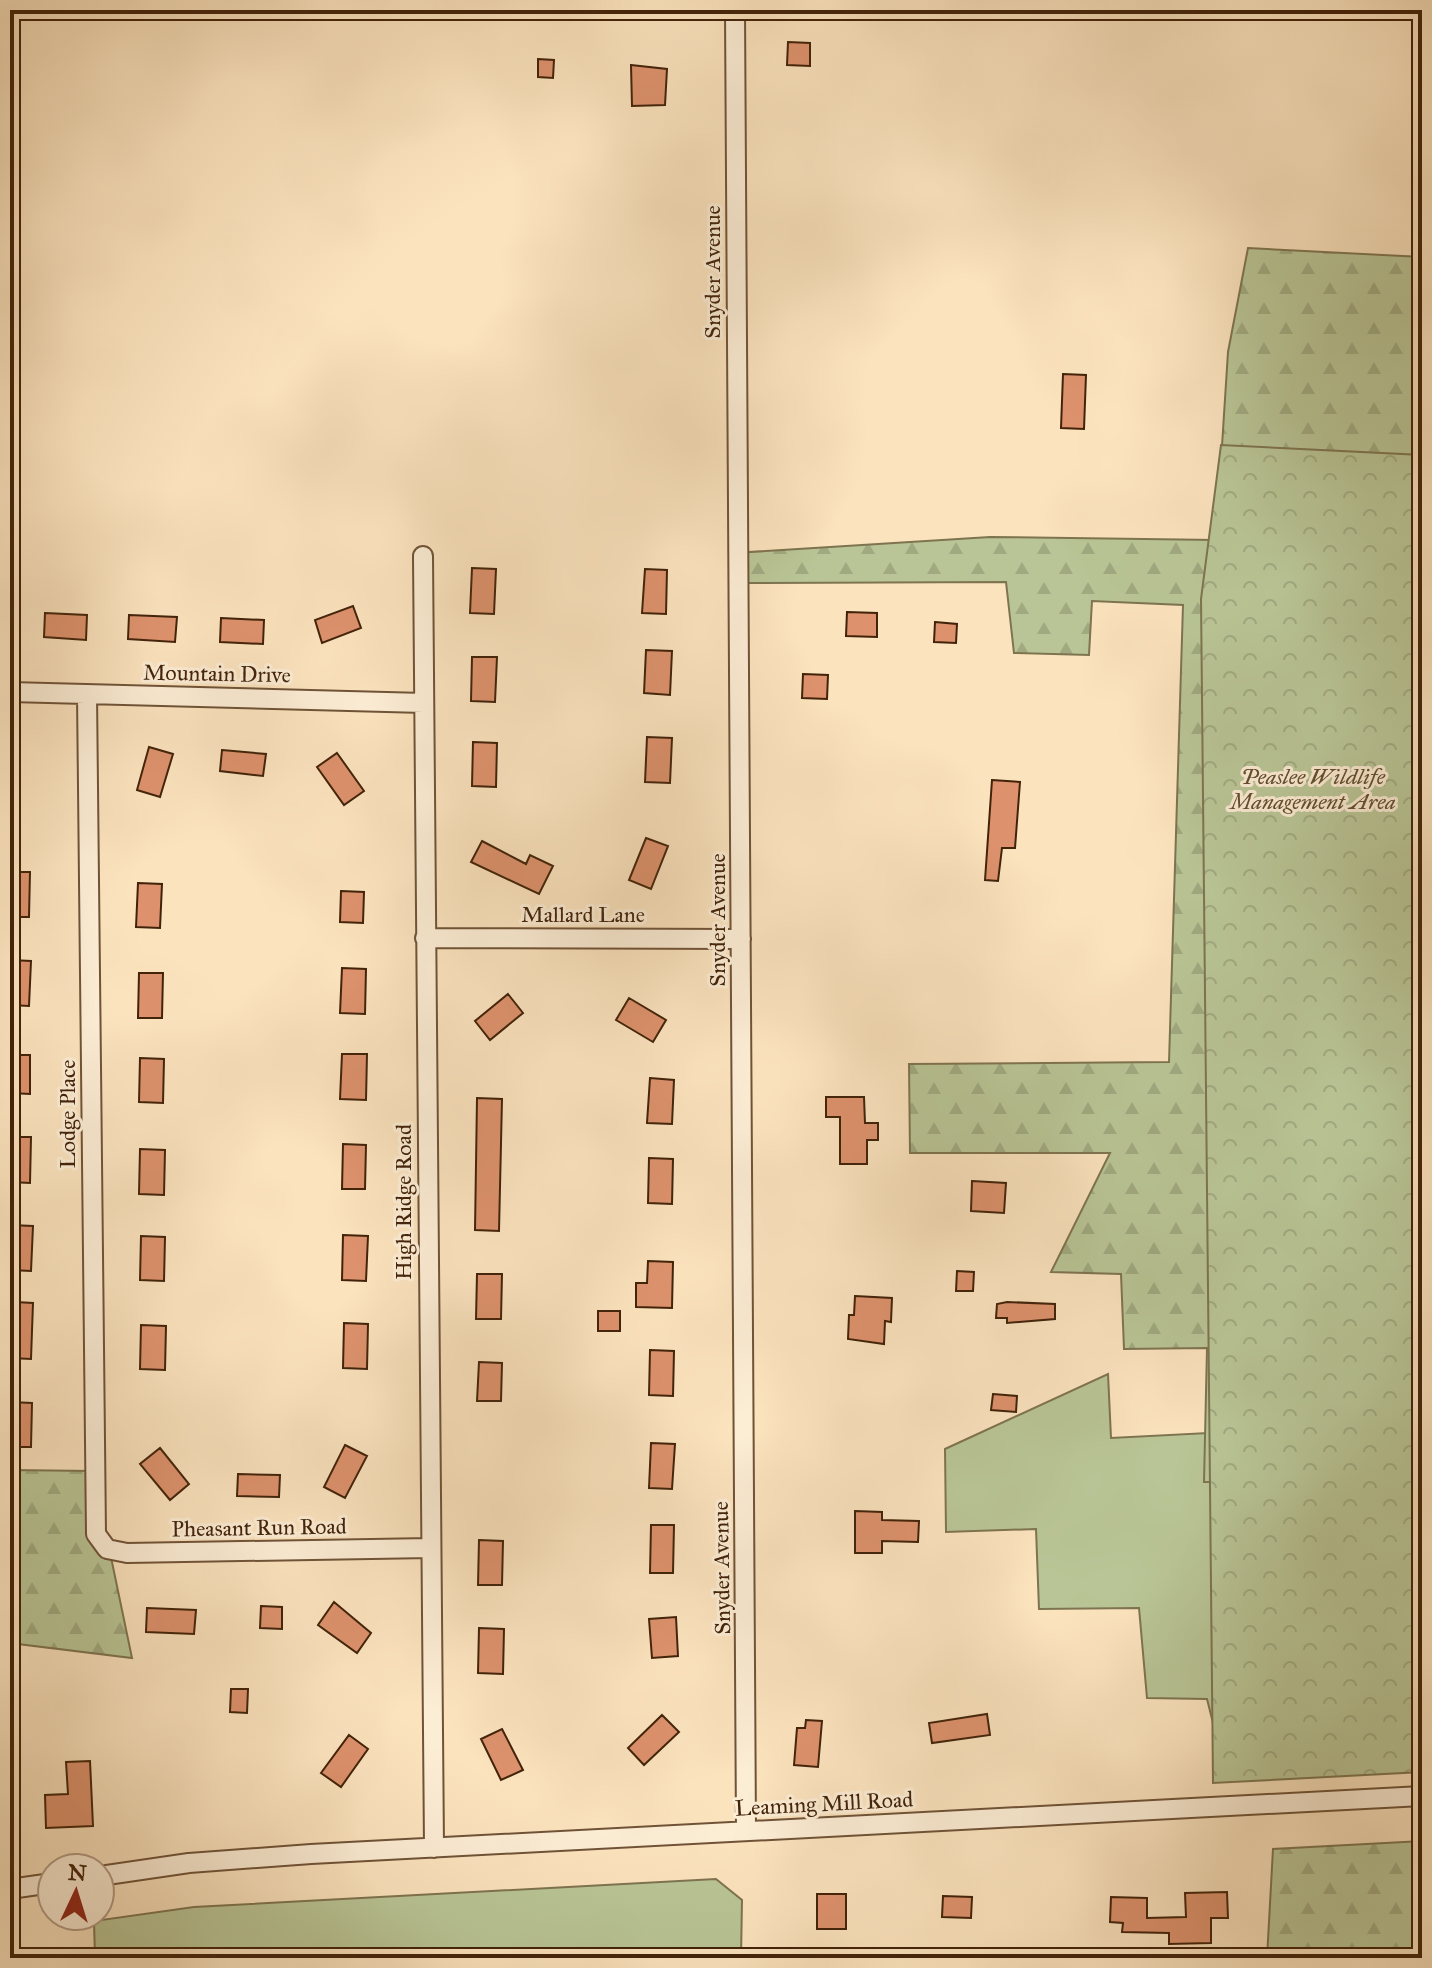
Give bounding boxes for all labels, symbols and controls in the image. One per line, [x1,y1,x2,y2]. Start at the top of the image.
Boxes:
street label: Snyder Avenue [699,205,726,339]
street label: Mountain Drive [143,659,291,688]
park label: Peaslee Wildlife Management Area [1228,763,1396,815]
street label: Snyder Avenue [704,853,731,987]
street label: Mallard Lane [521,901,645,928]
street label: Lodge Place [54,1060,81,1169]
street label: High Ridge Road [390,1124,417,1280]
street label: Snyder Avenue [707,1501,736,1635]
street label: Pheasant Run Road [171,1512,347,1543]
street label: Leaming Mill Road [734,1785,914,1822]
north arrow [36,1852,116,1932]
text: N [67,1858,88,1887]

